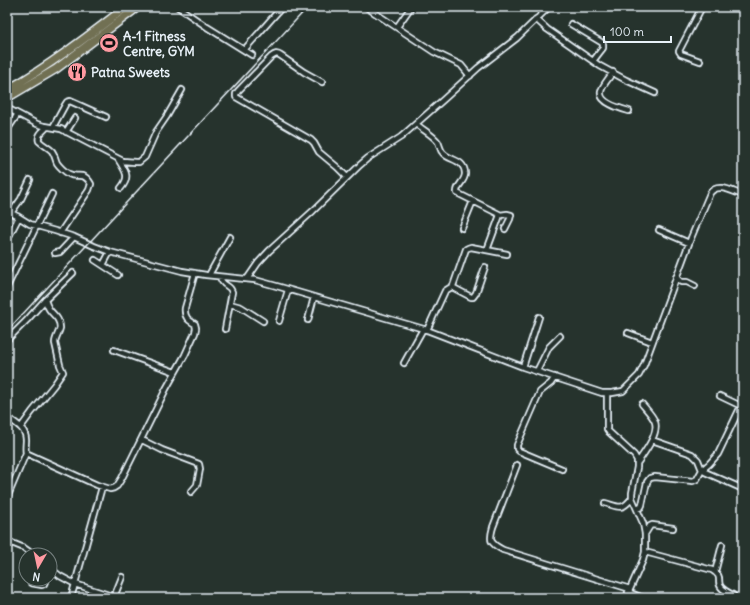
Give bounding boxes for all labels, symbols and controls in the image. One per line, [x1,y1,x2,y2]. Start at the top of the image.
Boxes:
scale bar [604,18,671,44]
text: 100 m [610,24,644,39]
place label: A-1 Fitness Centre, GYM [123,28,195,60]
sports icon: A-1 Fitness Centre, GYM [98,32,120,54]
restaurant icon: Patna Sweets [66,61,88,83]
place label: Patna Sweets [91,64,170,81]
north arrow [18,547,58,587]
text: N [32,569,41,584]

